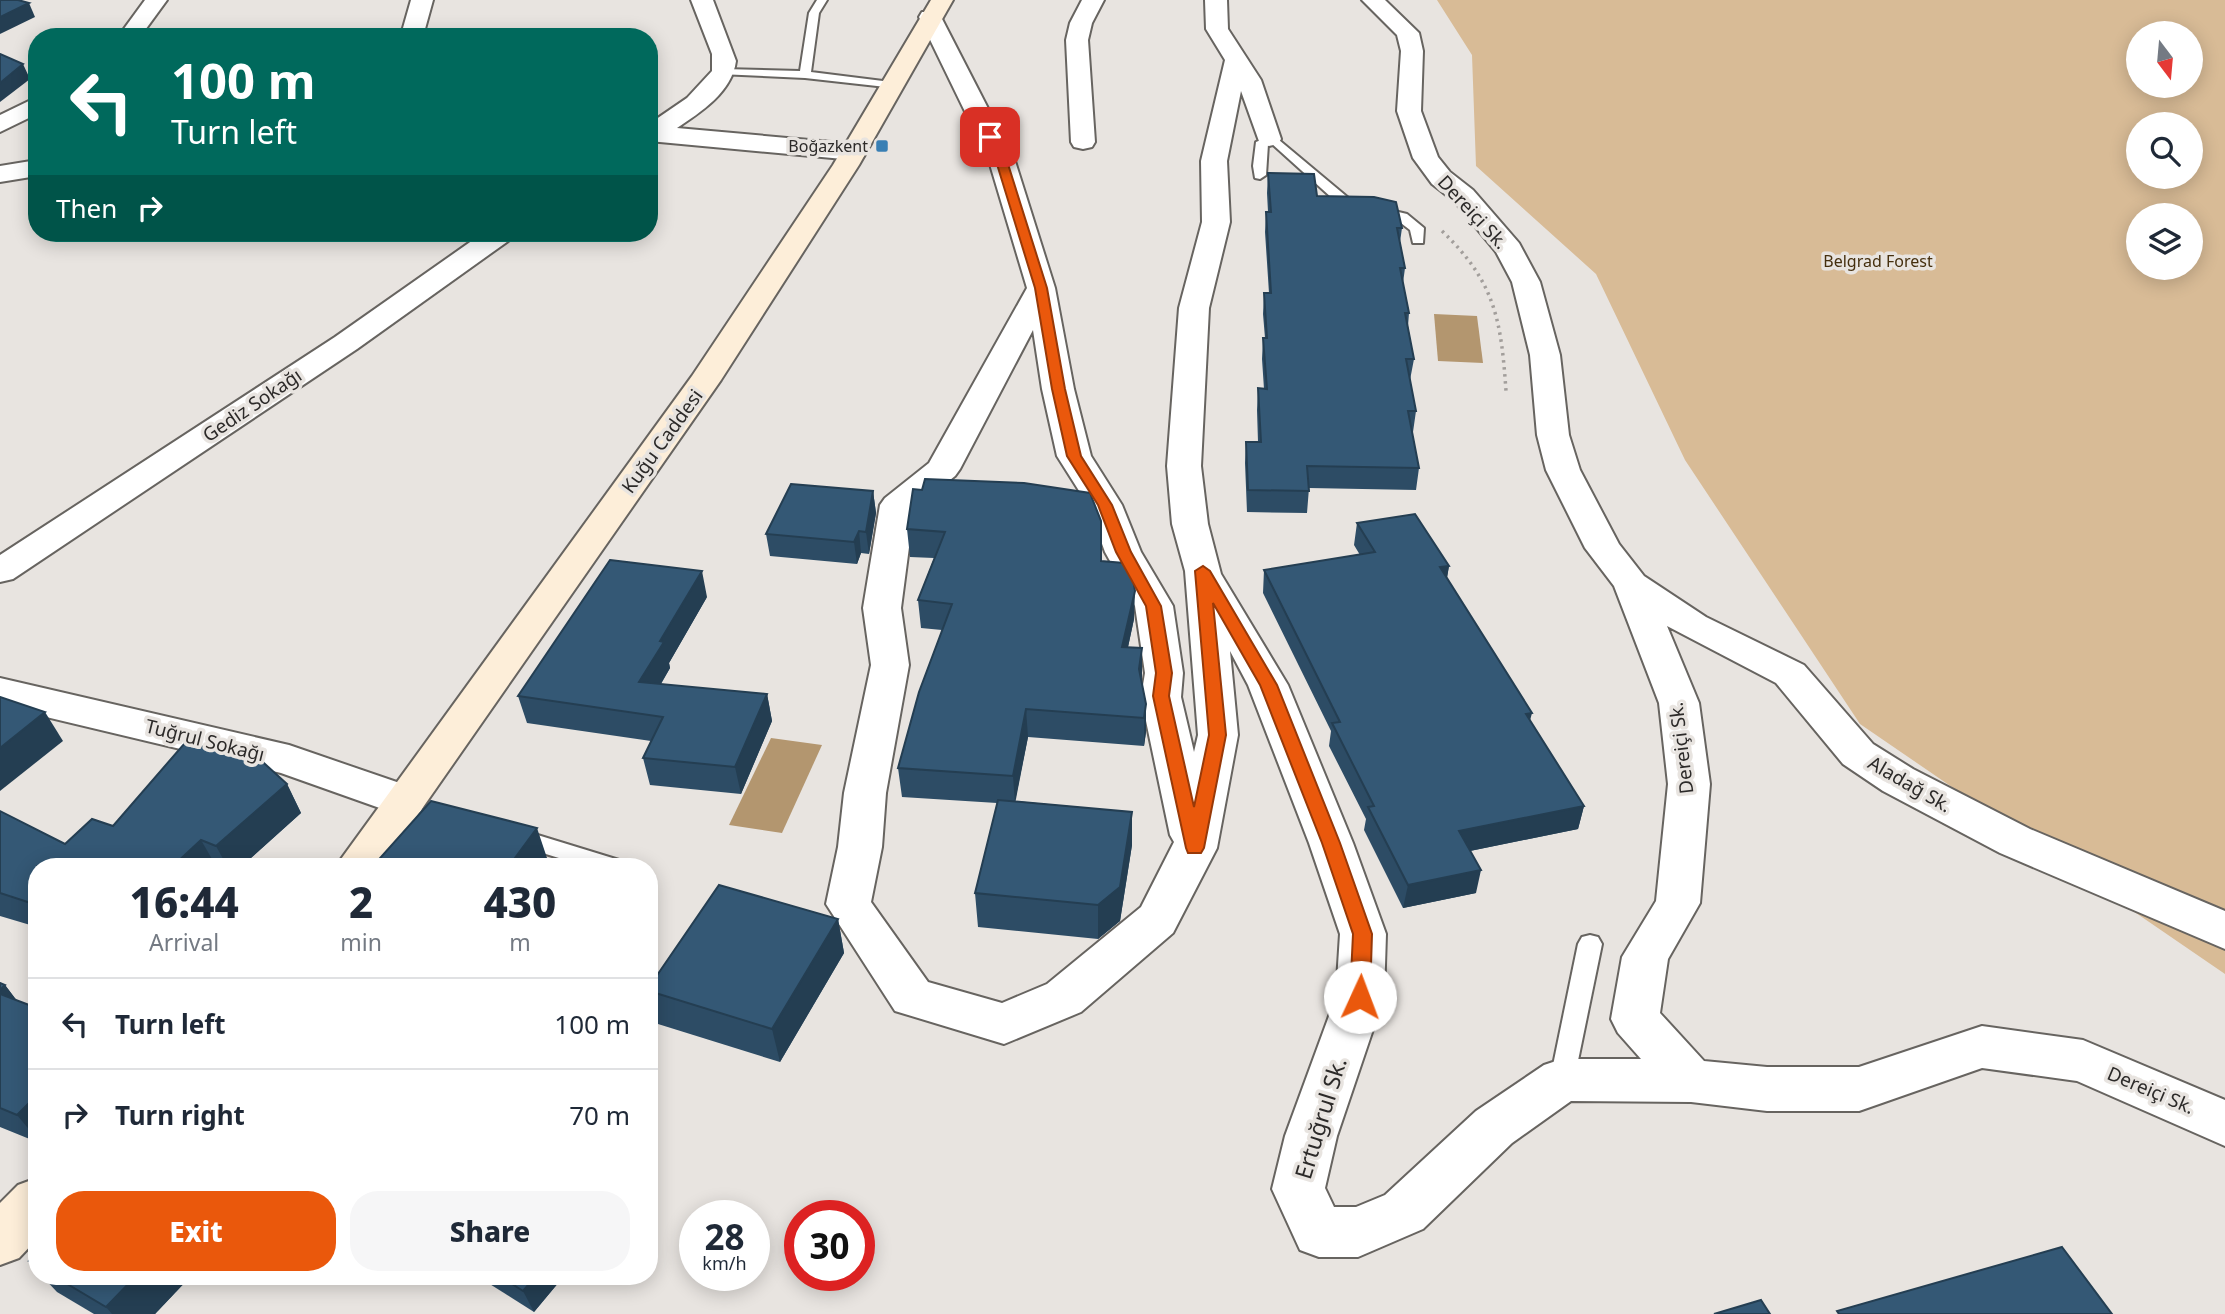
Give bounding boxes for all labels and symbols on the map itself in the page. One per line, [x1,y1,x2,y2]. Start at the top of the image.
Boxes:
north arrow [2126,21,2203,98]
pin [960,107,1020,167]
place label: Boğazkent [788,135,868,157]
marker: Boğazkent [874,138,890,154]
street label: Dereiçi Sk. [1432,169,1514,255]
park label: Belgrad Forest [1823,250,1933,272]
street label: Gediz Sokağı [197,362,307,448]
street label: Kuğu Caddesi [615,384,709,498]
street label: Dereiçi Sk. [1662,701,1700,795]
street label: Tuğrul Sokağı [143,713,267,767]
street label: Aladağ Sk. [1864,750,1956,818]
position arrow [1323,960,1397,1034]
street label: Ertuğrul Sk. [1286,1053,1354,1183]
street label: Dereiçi Sk. [2103,1060,2199,1120]
speed limit sign: 30 [784,1200,875,1291]

